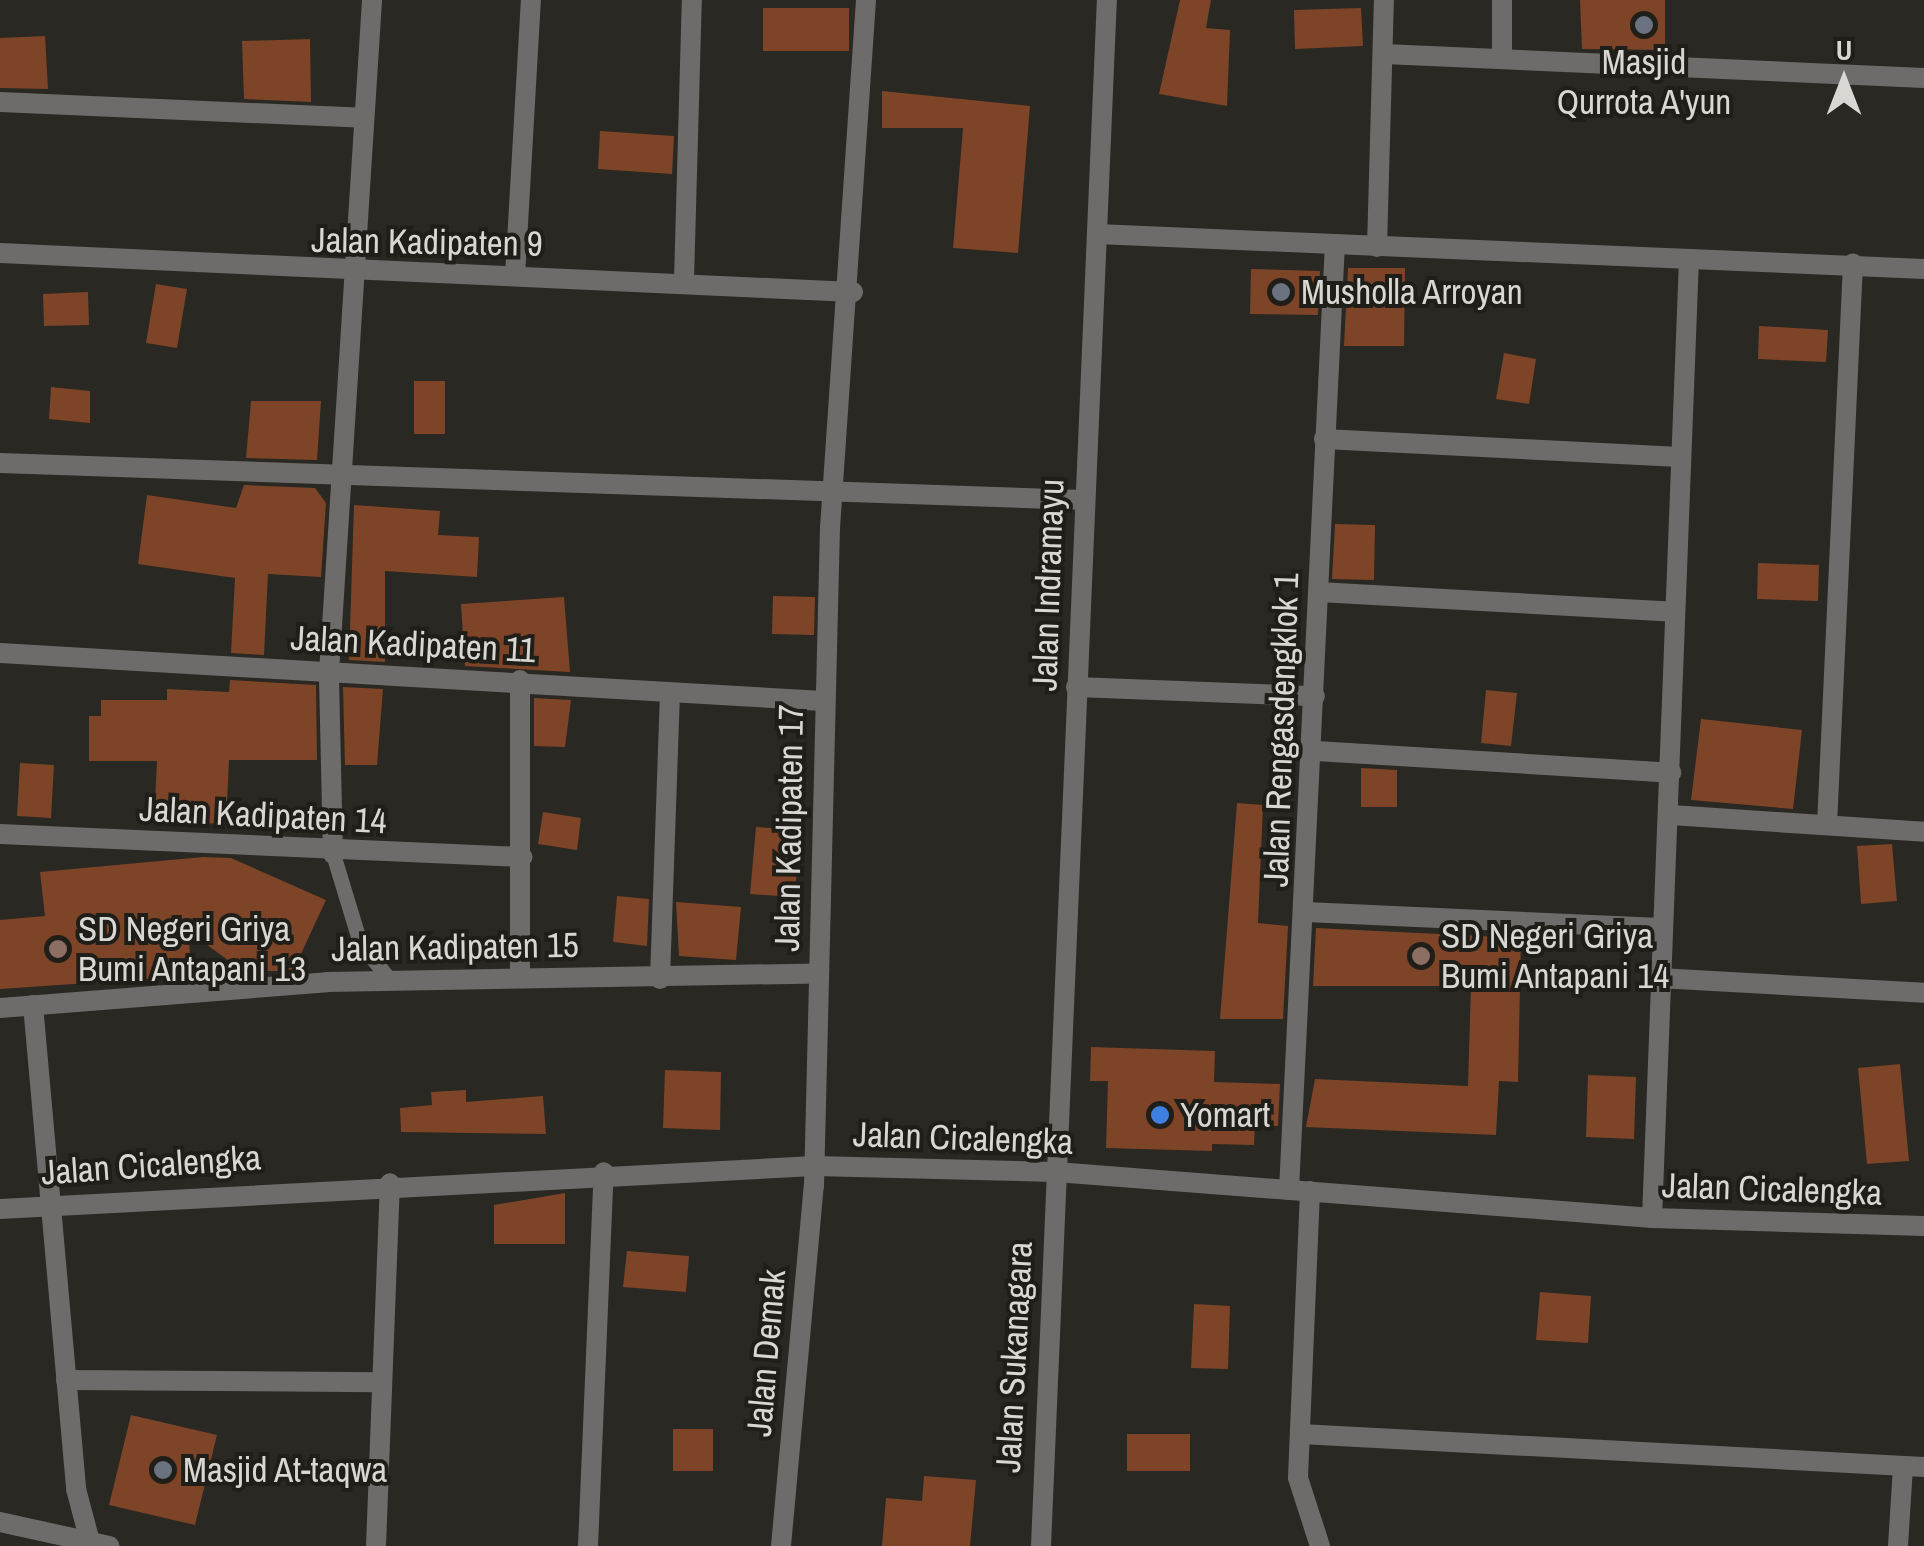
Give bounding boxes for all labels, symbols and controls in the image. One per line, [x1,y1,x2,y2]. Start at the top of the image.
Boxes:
marker: Masjid Qurrota A'yun [1633,14,1655,36]
north arrow [1794,30,1894,130]
text: U [1836,31,1852,69]
place label: Masjid Qurrota A'yun [1556,41,1732,123]
street label: Jalan Kadipaten 9 [311,219,543,265]
place label: Musholla Arroyan [1301,271,1524,313]
marker: Musholla Arroyan [1270,281,1292,303]
street label: Jalan Indramayu [1023,478,1073,692]
street label: Jalan Rengasdengklok 1 [1255,572,1307,888]
street label: Jalan Kadipaten 11 [289,617,537,671]
street label: Jalan Kadipaten 17 [766,704,812,952]
street label: Jalan Kadipaten 14 [138,788,388,842]
place label: SD Negeri Griya Bumi Antapani 13 [78,908,308,990]
place label: SD Negeri Griya Bumi Antapani 14 [1441,915,1671,997]
street label: Jalan Kadipaten 15 [331,924,579,970]
marker: SD Negeri Griya Bumi Antapani 13 [47,938,69,960]
marker: SD Negeri Griya Bumi Antapani 14 [1410,945,1432,967]
place label: Yomart [1180,1094,1270,1136]
marker: Yomart [1149,1104,1171,1126]
street label: Jalan Cicalengka [852,1113,1074,1163]
street label: Jalan Cicalengka [40,1136,262,1194]
street label: Jalan Cicalengka [1661,1164,1883,1214]
street label: Jalan Sukanagara [987,1240,1041,1474]
street label: Jalan Demak [738,1268,794,1438]
place label: Masjid At-taqwa [183,1449,389,1491]
marker: Masjid At-taqwa [152,1459,174,1481]

